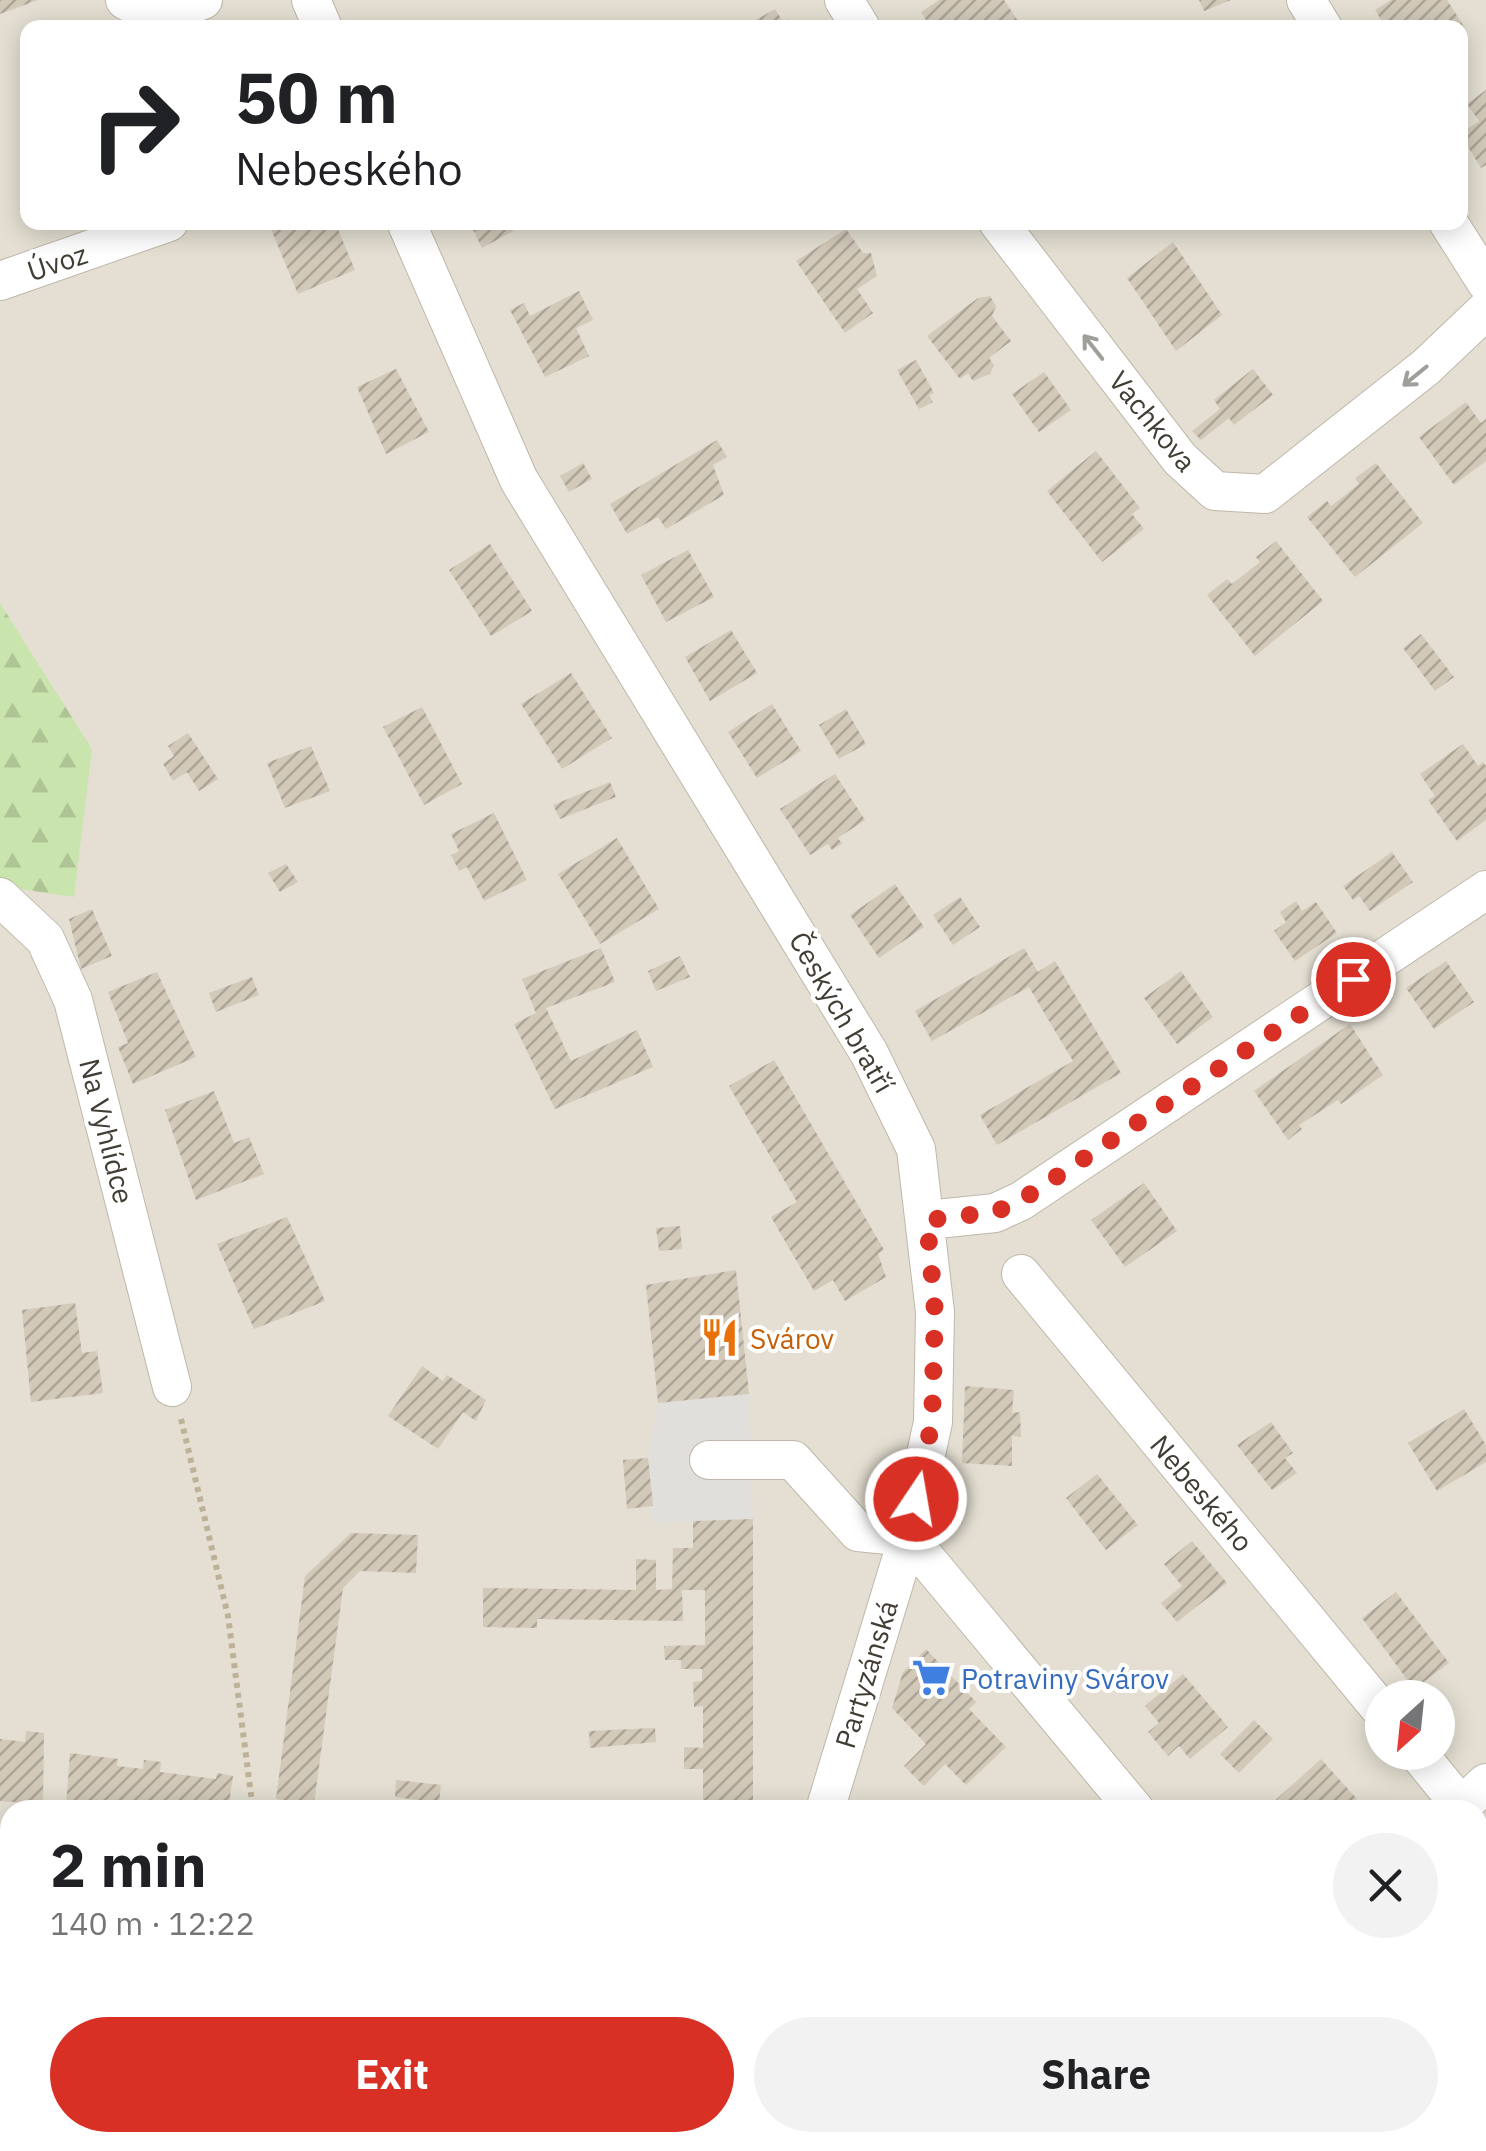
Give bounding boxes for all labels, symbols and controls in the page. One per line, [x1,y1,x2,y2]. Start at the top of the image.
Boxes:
text: 50 m [235,51,398,142]
icon: right [70,60,200,190]
text: Nebeského [235,139,463,197]
street label: Úvoz [22,235,92,289]
one-way arrow [1083,334,1104,361]
street label: Vachkova [1101,363,1205,479]
one-way arrow [1402,365,1428,387]
street label: Českých bratří [781,925,903,1099]
pin [1311,937,1396,1022]
icon: arrive [1326,952,1381,1007]
street label: Na Vyhlídce [71,1055,143,1207]
restaurant icon: Svárov [699,1317,741,1359]
place label: Svárov [750,1320,834,1357]
street label: Nebeského [1142,1427,1262,1559]
position arrow [864,1447,968,1551]
street label: Partyzánská [826,1595,906,1753]
supermarket icon: Potraviny Svárov [910,1657,952,1699]
place label: Potraviny Svárov [961,1660,1169,1697]
north arrow [1365,1680,1455,1770]
map controls [1365,1680,1455,1770]
text: 2 min [50,1825,207,1904]
button: close [1333,1833,1438,1938]
text: 140 m · 12:22 [50,1902,255,1944]
button: Exit [50,2017,734,2132]
button: Share [754,2017,1438,2132]

